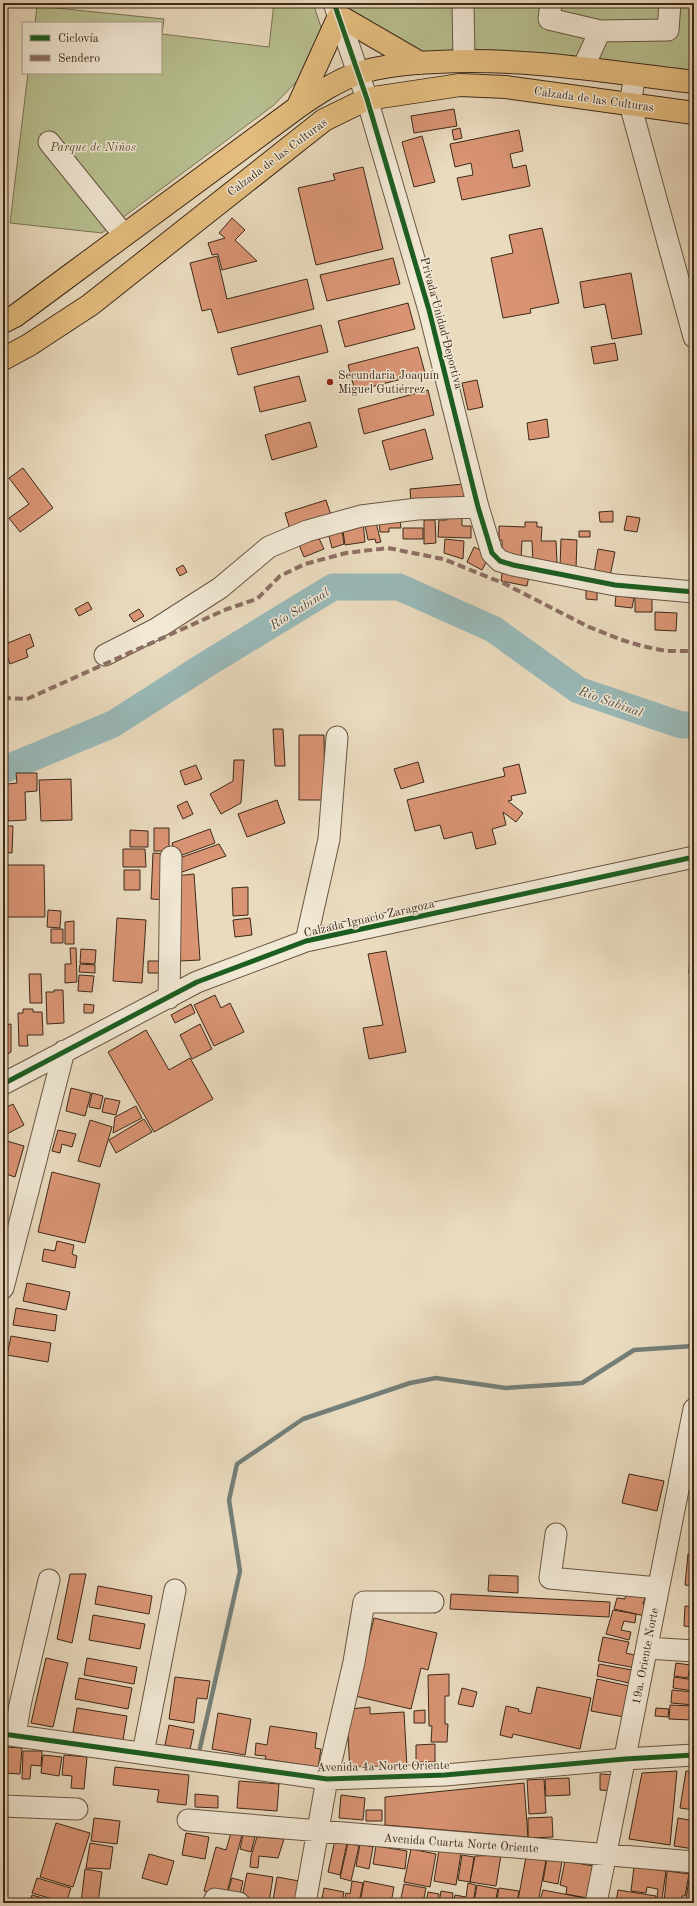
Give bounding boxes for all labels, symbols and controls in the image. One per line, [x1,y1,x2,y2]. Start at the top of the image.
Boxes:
legend [22,22,162,74]
text: Ciclovía [58,33,99,45]
text: Sendero [58,53,100,65]
street label: Calzada de las Culturas [533,86,655,114]
street label: Calzada de las Culturas [226,117,330,199]
park label: Parque de Niños [49,142,136,154]
street label: Privada Unidad Deportiva [418,256,464,391]
place label: Secundaria Joaquín Miguel Gutiérrez [338,370,440,396]
marker: Secundaria Joaquín Miguel Gutiérrez [325,377,335,387]
water label: Río Sabinal [267,586,332,633]
water label: Río Sabinal [576,684,644,720]
street label: Calzada Ignacio Zaragoza [303,898,436,940]
street label: 19a. Oriente Norte [631,1606,661,1705]
street label: Avenida 4a Norte Oriente [317,1760,450,1774]
street label: Avenida Cuarta Norte Oriente [383,1833,539,1855]

